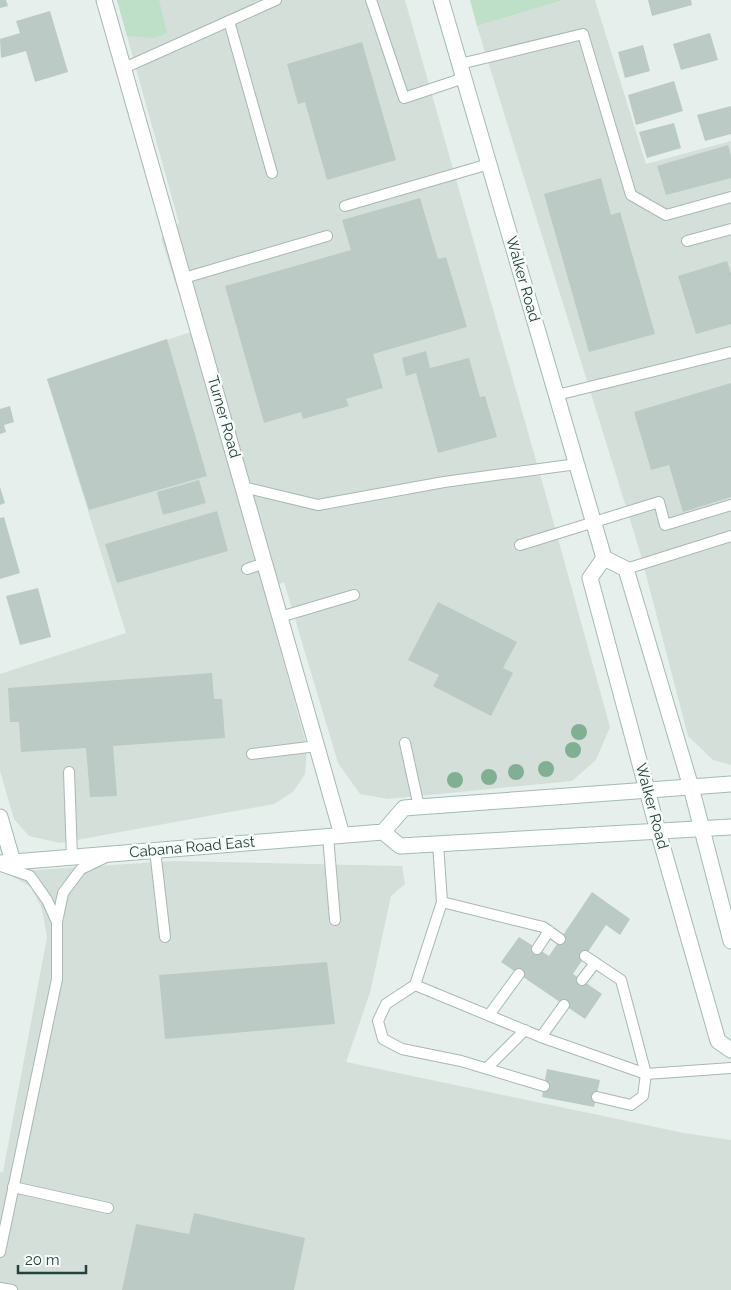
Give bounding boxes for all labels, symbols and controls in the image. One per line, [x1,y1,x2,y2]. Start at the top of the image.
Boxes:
street label: Walker Road [502,234,544,324]
street label: Turner Road [204,374,244,460]
street label: Walker Road [632,761,672,851]
street label: Cabana Road East [128,833,256,861]
scale bar [18,1242,85,1274]
text: 20 m [25,1251,60,1269]

